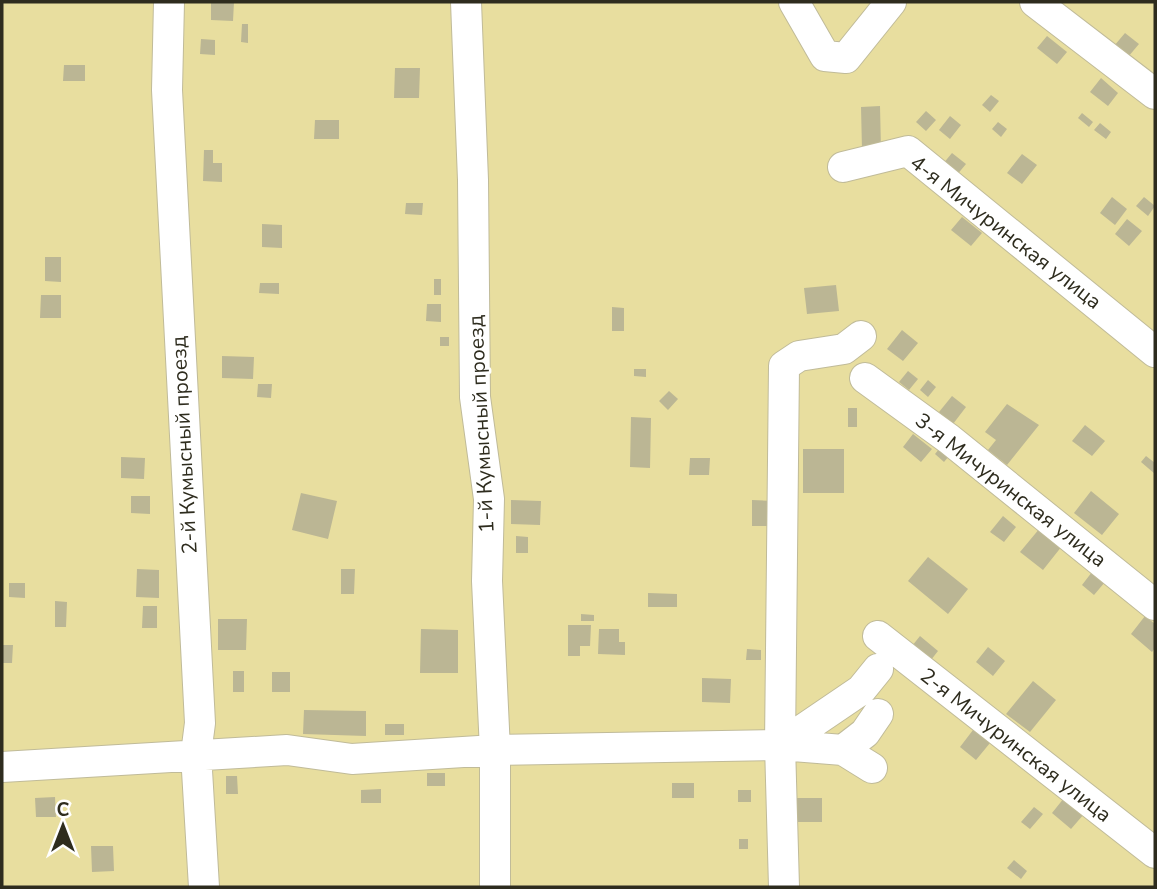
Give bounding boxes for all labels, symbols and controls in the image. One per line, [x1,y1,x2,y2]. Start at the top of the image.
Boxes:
street label: 4-я Мичуринская улица [905,148,1107,316]
street label: 1-й Кумысный проезд [461,314,501,534]
street label: 2-й Кумысный проезд [164,335,204,555]
street label: 3-я Мичуринская улица [910,406,1112,574]
street label: 2-я Мичуринская улица [915,661,1117,829]
north arrow [28,791,98,861]
text: С [57,797,70,823]

